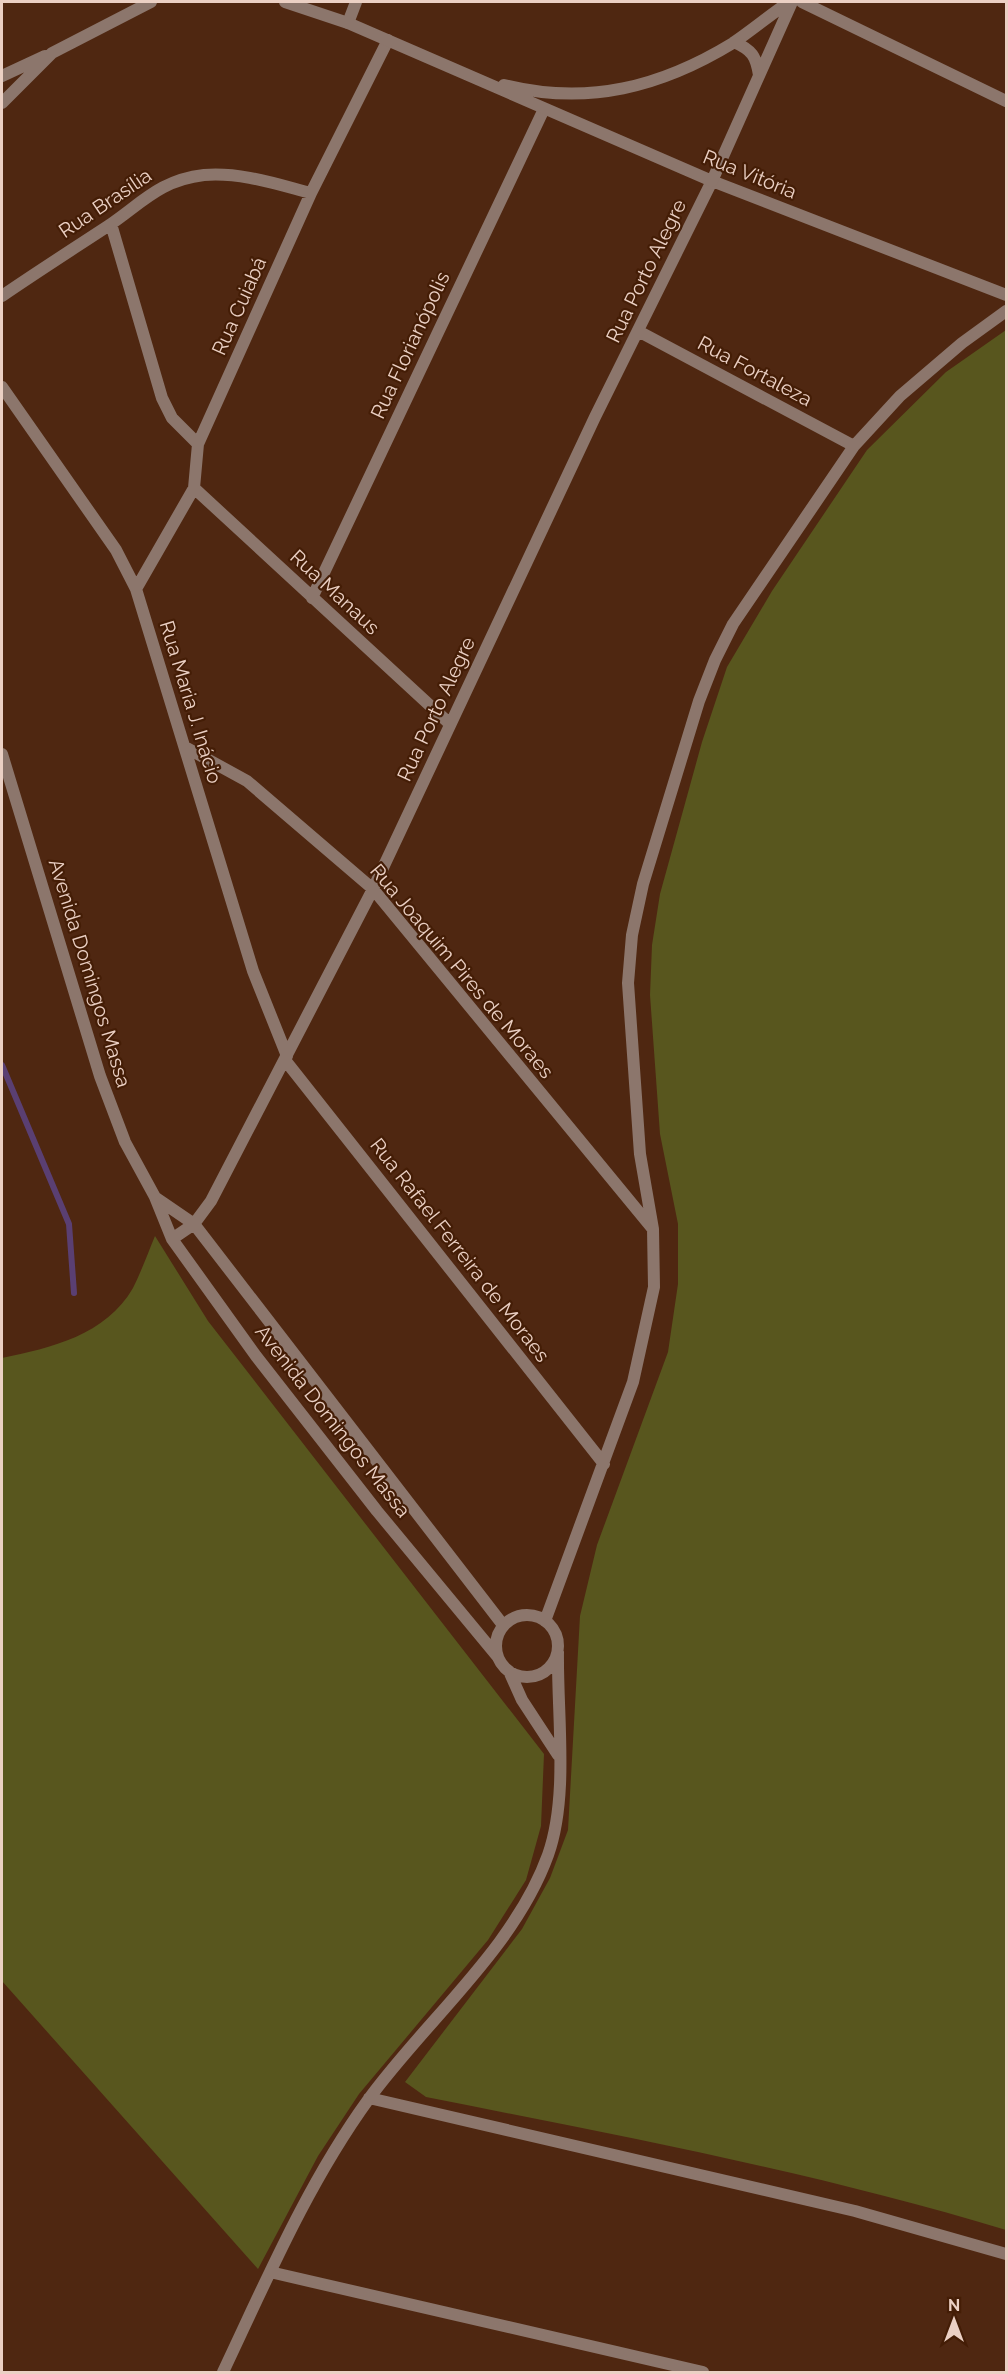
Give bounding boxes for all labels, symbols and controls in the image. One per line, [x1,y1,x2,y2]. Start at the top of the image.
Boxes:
street label: Rua Vitória [700,144,800,204]
street label: Rua Brasília [54,163,156,243]
street label: Rua Porto Alegre [601,195,691,347]
street label: Rua Cuiabá [207,253,271,359]
street label: Rua Florianópolis [365,268,455,422]
street label: Rua Fortaleza [694,331,816,411]
street label: Rua Manaus [285,545,385,639]
street label: Rua Maria J. Inácio [155,618,227,786]
street label: Rua Porto Alegre [392,633,480,785]
street label: Avenida Domingos Massa [44,856,136,1090]
street label: Rua Joaquim Pires de Moraes [365,859,559,1083]
street label: Rua Rafael Ferreira de Moraes [365,1133,555,1367]
street label: Avenida Domingos Massa [250,1320,416,1522]
north arrow [924,2290,984,2350]
text: N [948,2296,960,2315]

